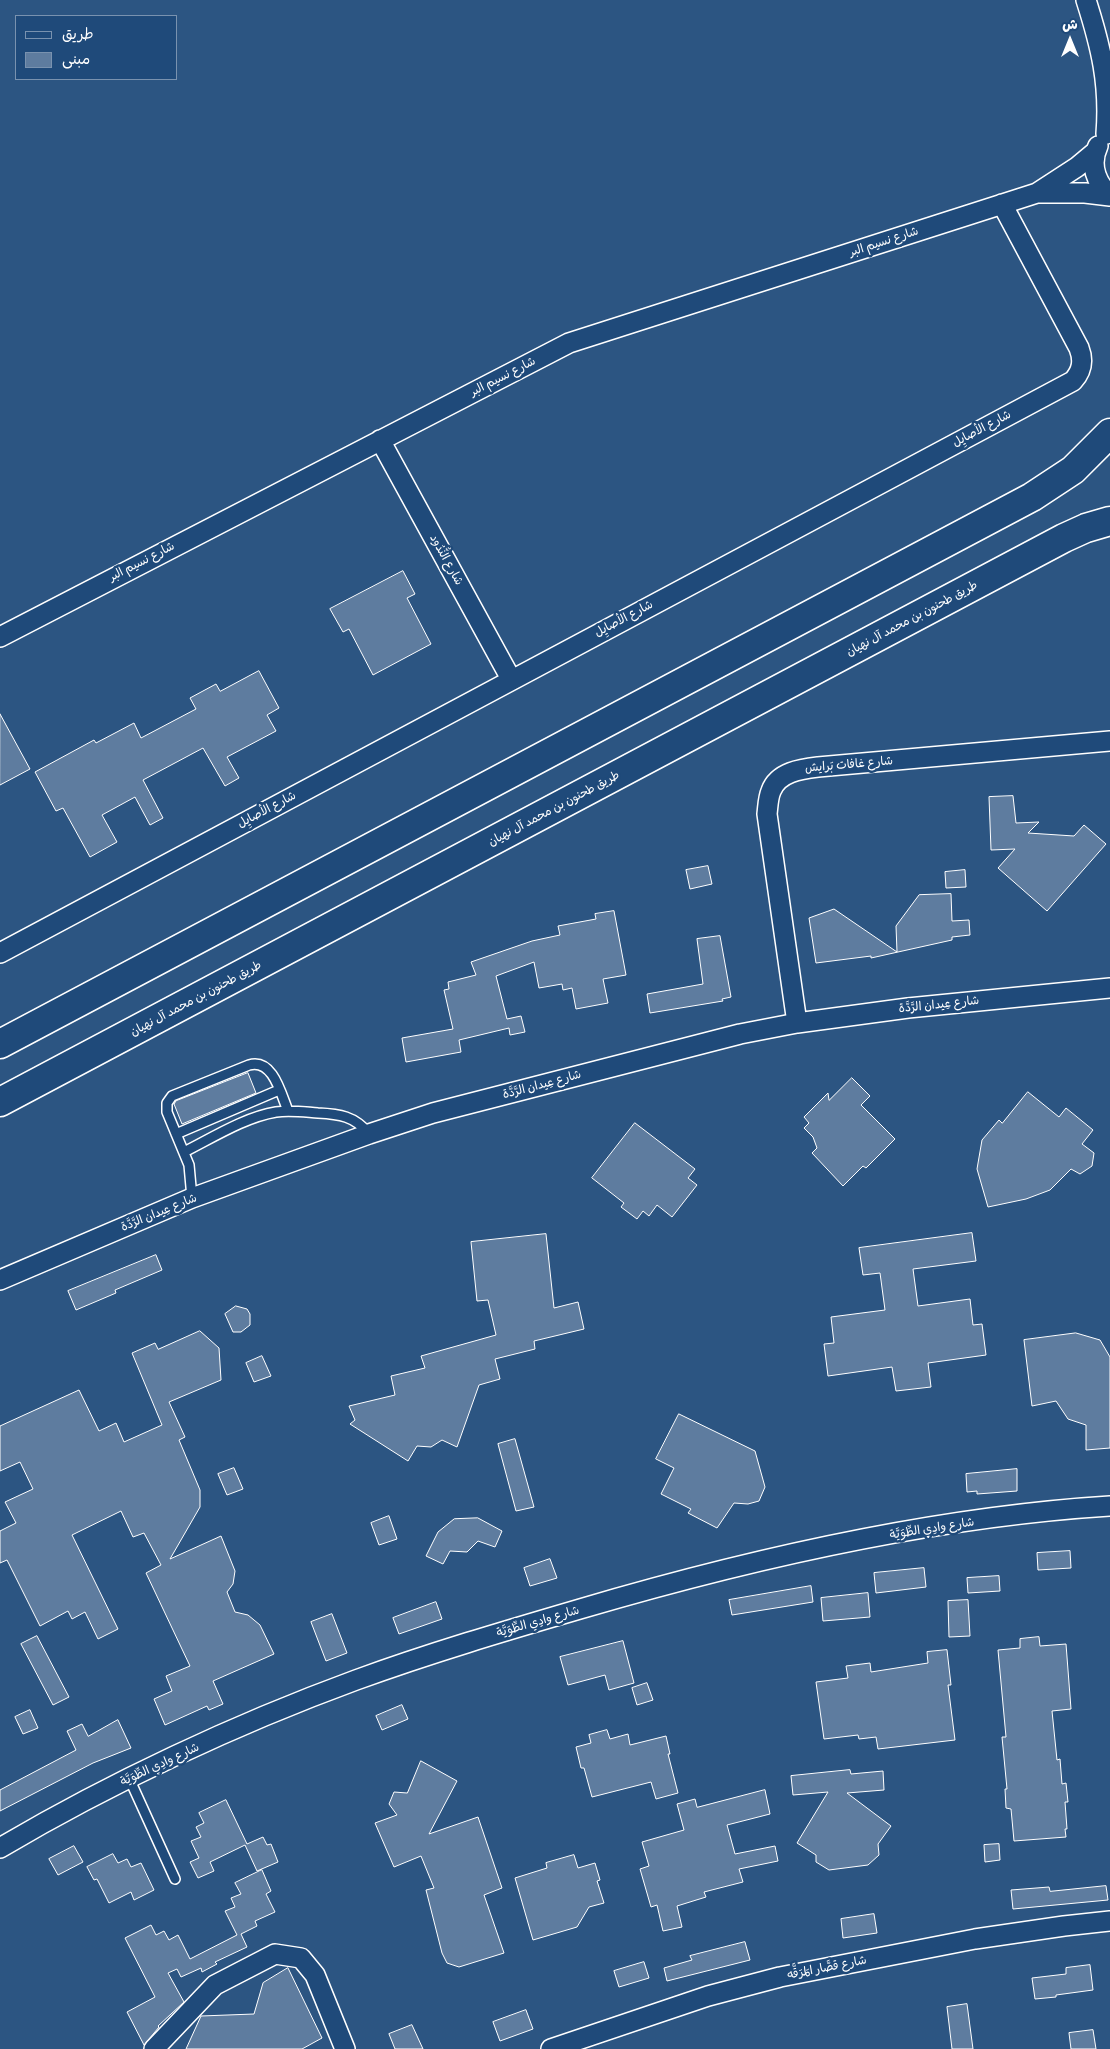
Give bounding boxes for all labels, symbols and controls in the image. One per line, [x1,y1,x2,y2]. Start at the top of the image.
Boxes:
legend [15,15,178,80]
north arrow [1045,15,1095,65]
text: ش [1062,16,1078,33]
text: طريق [62,25,94,44]
text: مبنى [62,50,90,69]
street label: شارع نسيم البر [848,224,920,260]
street label: شارع نسيم البر [468,354,538,400]
street label: شارع الأصايِل [950,408,1014,450]
street label: شارع النُّدُود [426,532,466,588]
street label: شارع نسيم البر [107,539,177,585]
street label: طريق طحنون بن محمد آل نهيان [844,578,980,660]
street label: شارع الأصايِل [592,598,656,640]
street label: شارع غافات بَرايش [804,754,894,776]
street label: طريق طحنون بن محمد آل نهيان [486,768,622,850]
street label: شارع الأصايِل [235,789,299,831]
street label: طريق طحنون بن محمد آل نهيان [128,958,264,1040]
street label: شارع عِيدان الرَّدَّة [898,994,980,1016]
street label: شارع عِيدان الرَّدَّة [501,1068,583,1102]
street label: شارع عِيدان الرَّدَّة [119,1191,199,1235]
street label: شارع وادِي الطِّوَيَّة [889,1515,975,1543]
street label: شارع وادِي الطِّوَيَّة [495,1603,581,1641]
street label: شارع وادِي الطِّوَيَّة [118,1740,202,1790]
street label: شارع قصَّار المَرَقَّه [786,1953,868,1983]

